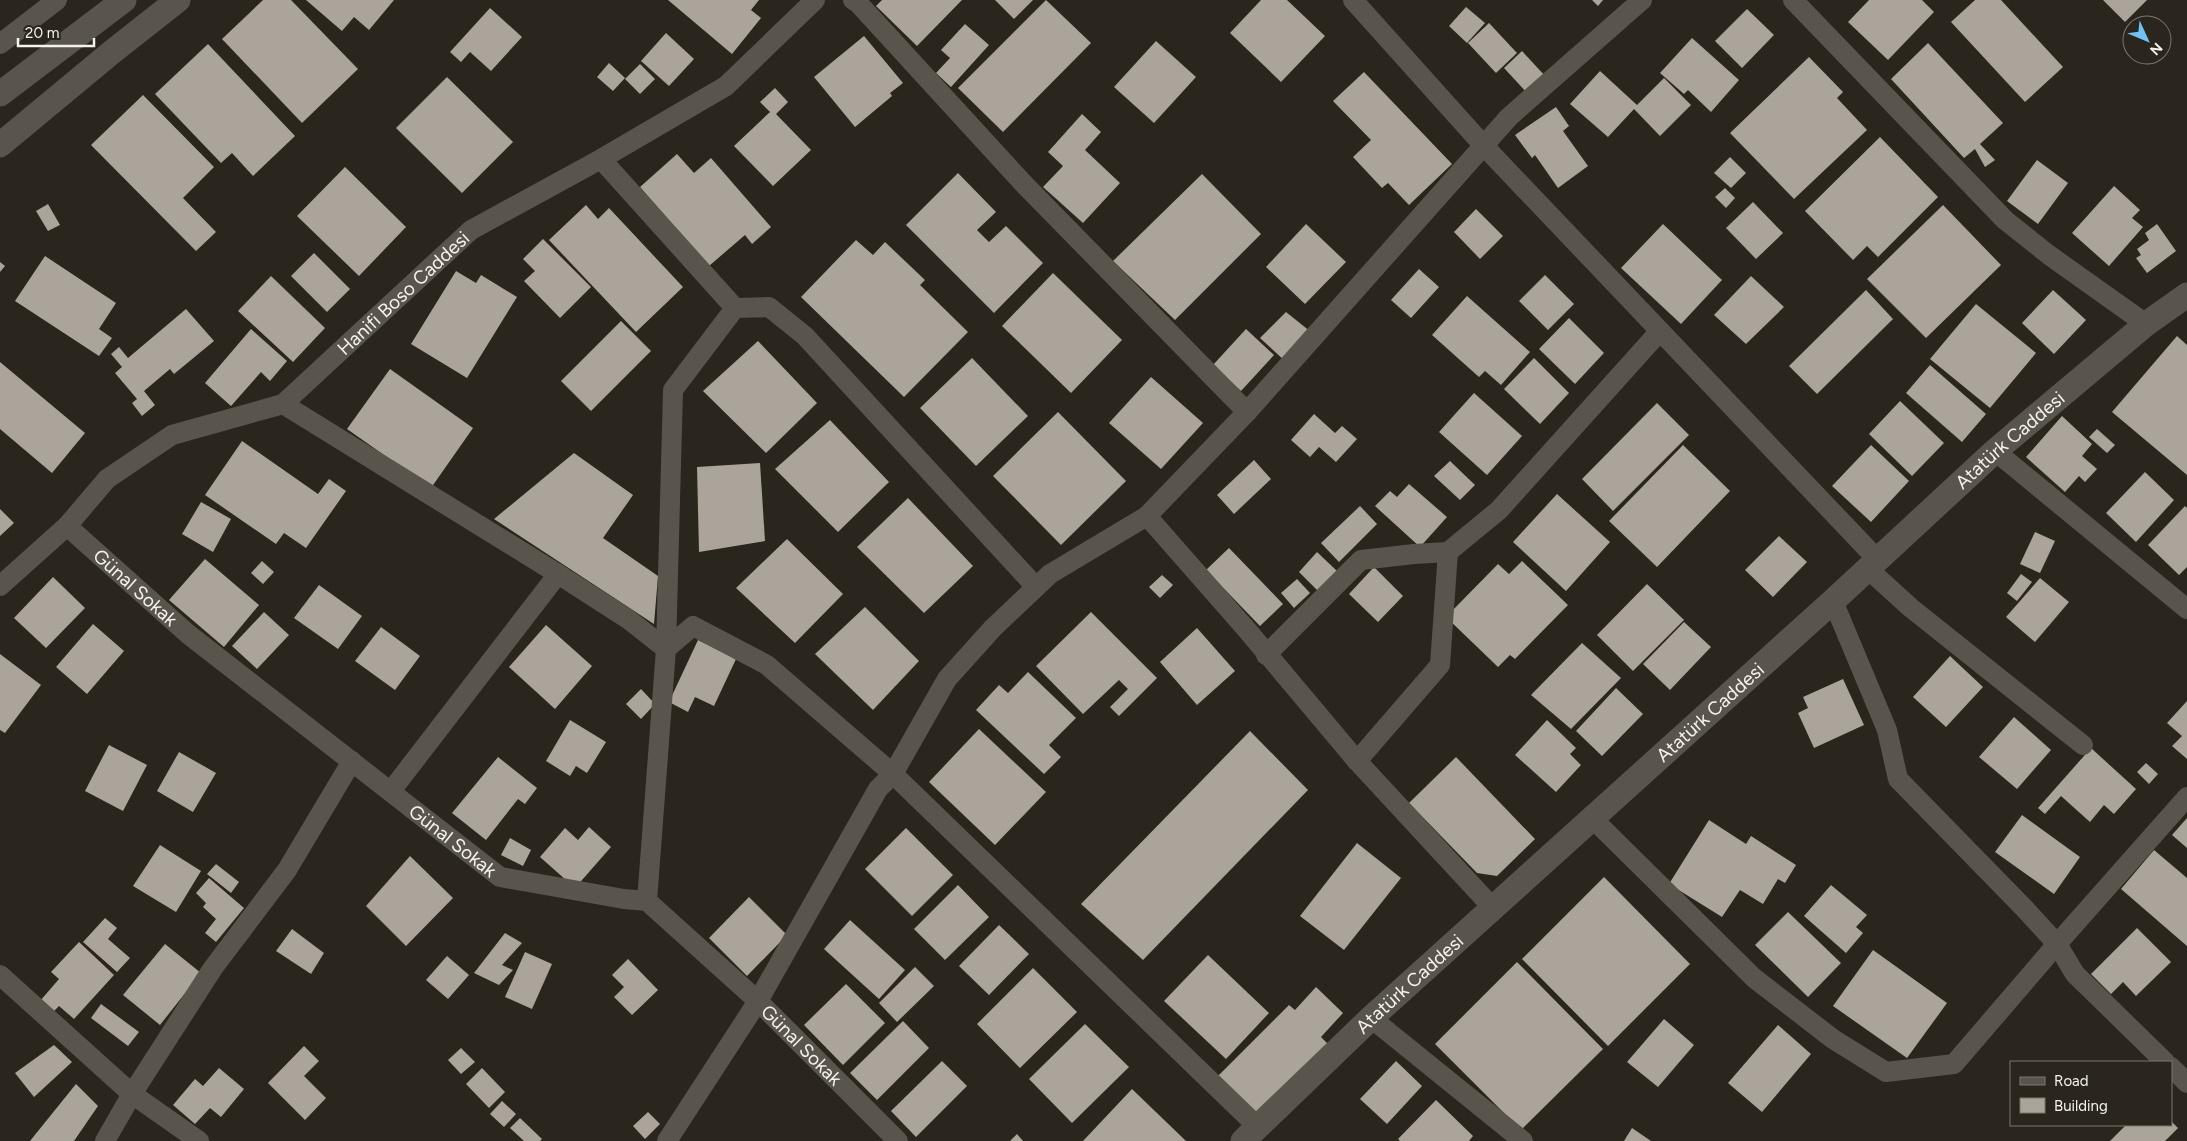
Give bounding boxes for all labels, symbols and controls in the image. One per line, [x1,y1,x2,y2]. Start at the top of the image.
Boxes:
scale bar [18,15,94,47]
north arrow [2122,15,2172,65]
text: 20 m [25,24,59,42]
text: N [2146,39,2166,58]
street label: Hanifi Boso Caddesi [333,226,474,360]
street label: Atatürk Caddesi [1951,387,2069,494]
street label: Günal Sokak [89,544,183,632]
street label: Atatürk Caddesi [1652,658,1769,767]
street label: Günal Sokak [404,799,502,883]
street label: Atatürk Caddesi [1351,929,1468,1039]
street label: Günal Sokak [756,1000,847,1091]
legend [2010,1061,2172,1126]
text: Road [2054,1072,2089,1090]
text: Building [2054,1097,2108,1115]

